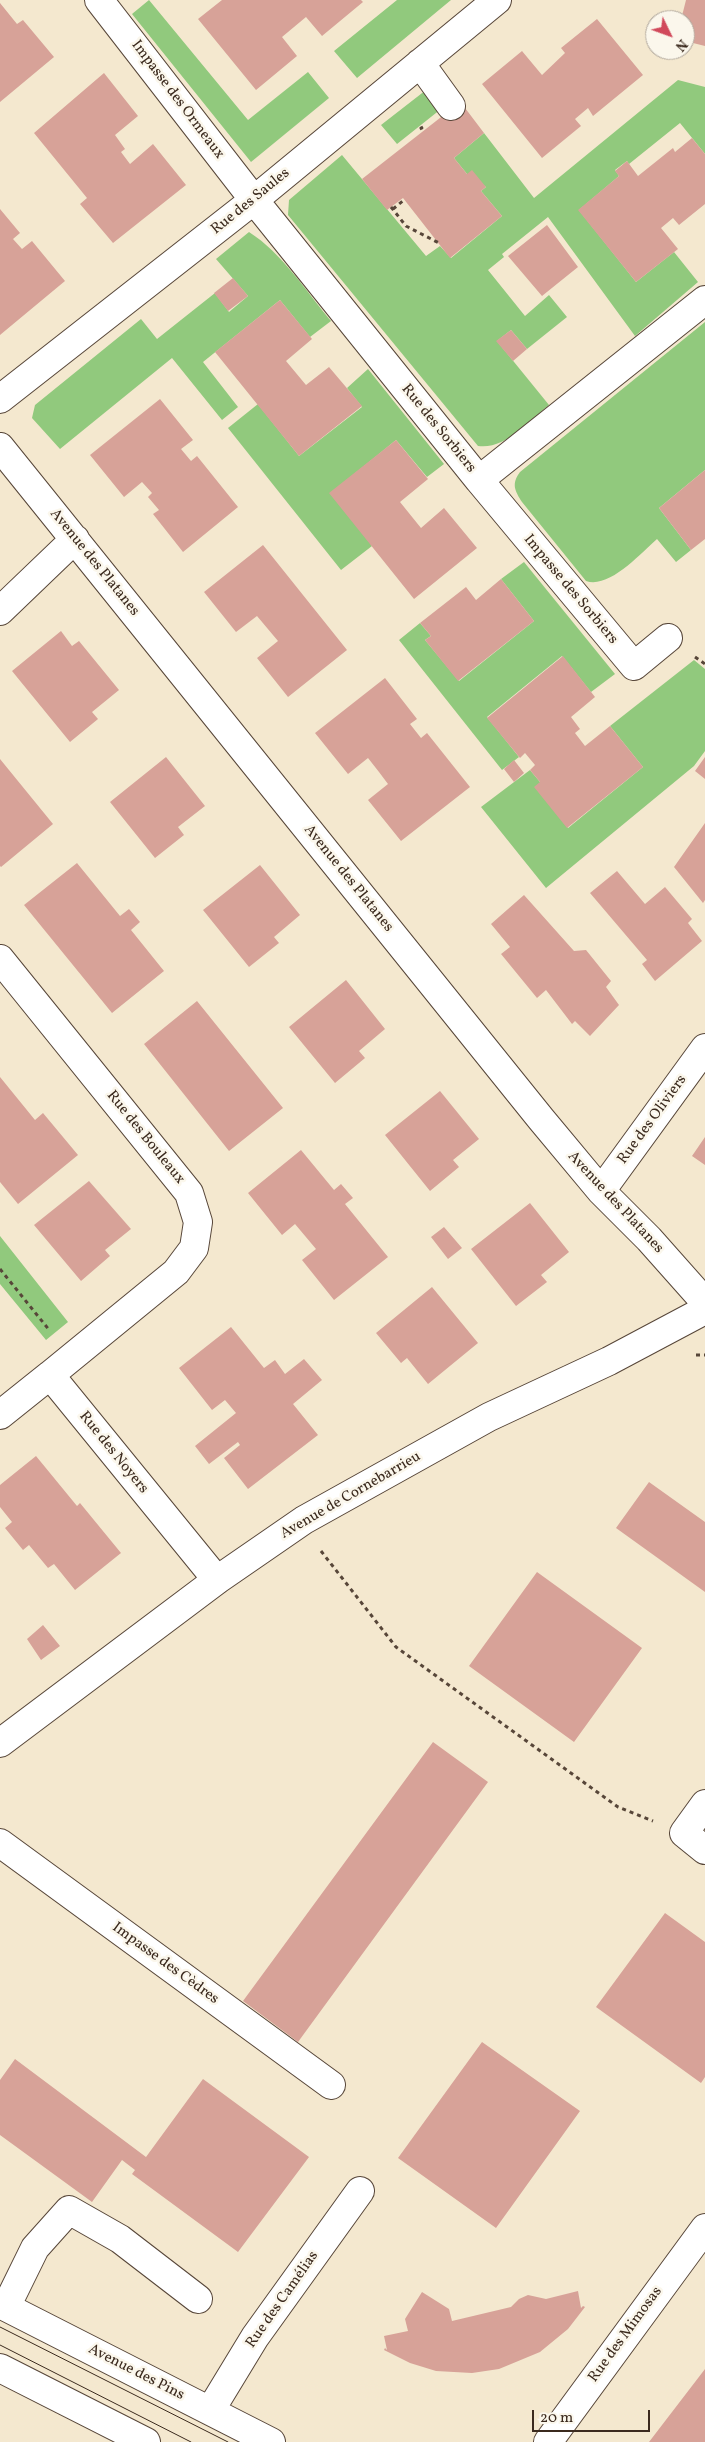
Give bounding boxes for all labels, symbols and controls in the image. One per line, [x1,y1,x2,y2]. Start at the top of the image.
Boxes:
north arrow [645,10,695,60]
text: N [670,35,691,55]
street label: Impasse des Ormeaux [126,37,228,163]
street label: Rue des Saules [208,165,294,239]
street label: Rue des Sorbiers [397,381,479,477]
street label: Avenue des Platanes [45,506,143,620]
street label: Impasse des Sorbiers [519,531,621,649]
street label: Avenue des Platanes [299,822,397,936]
street label: Rue des Oliviers [615,1072,691,1168]
street label: Rue des Bouleaux [102,1088,188,1188]
street label: Avenue des Platanes [563,1148,667,1258]
street label: Rue des Noyers [74,1408,152,1498]
street label: Avenue de Cornebarrieu [278,1448,424,1544]
street label: Impasse des Cèdres [108,1919,222,2009]
street label: Rue des Camélias [243,2248,323,2352]
street label: Rue des Mimosas [585,2284,667,2386]
street label: Avenue des Pins [85,2341,187,2405]
scale bar [535,2400,652,2432]
text: 20 m [540,2408,573,2429]

